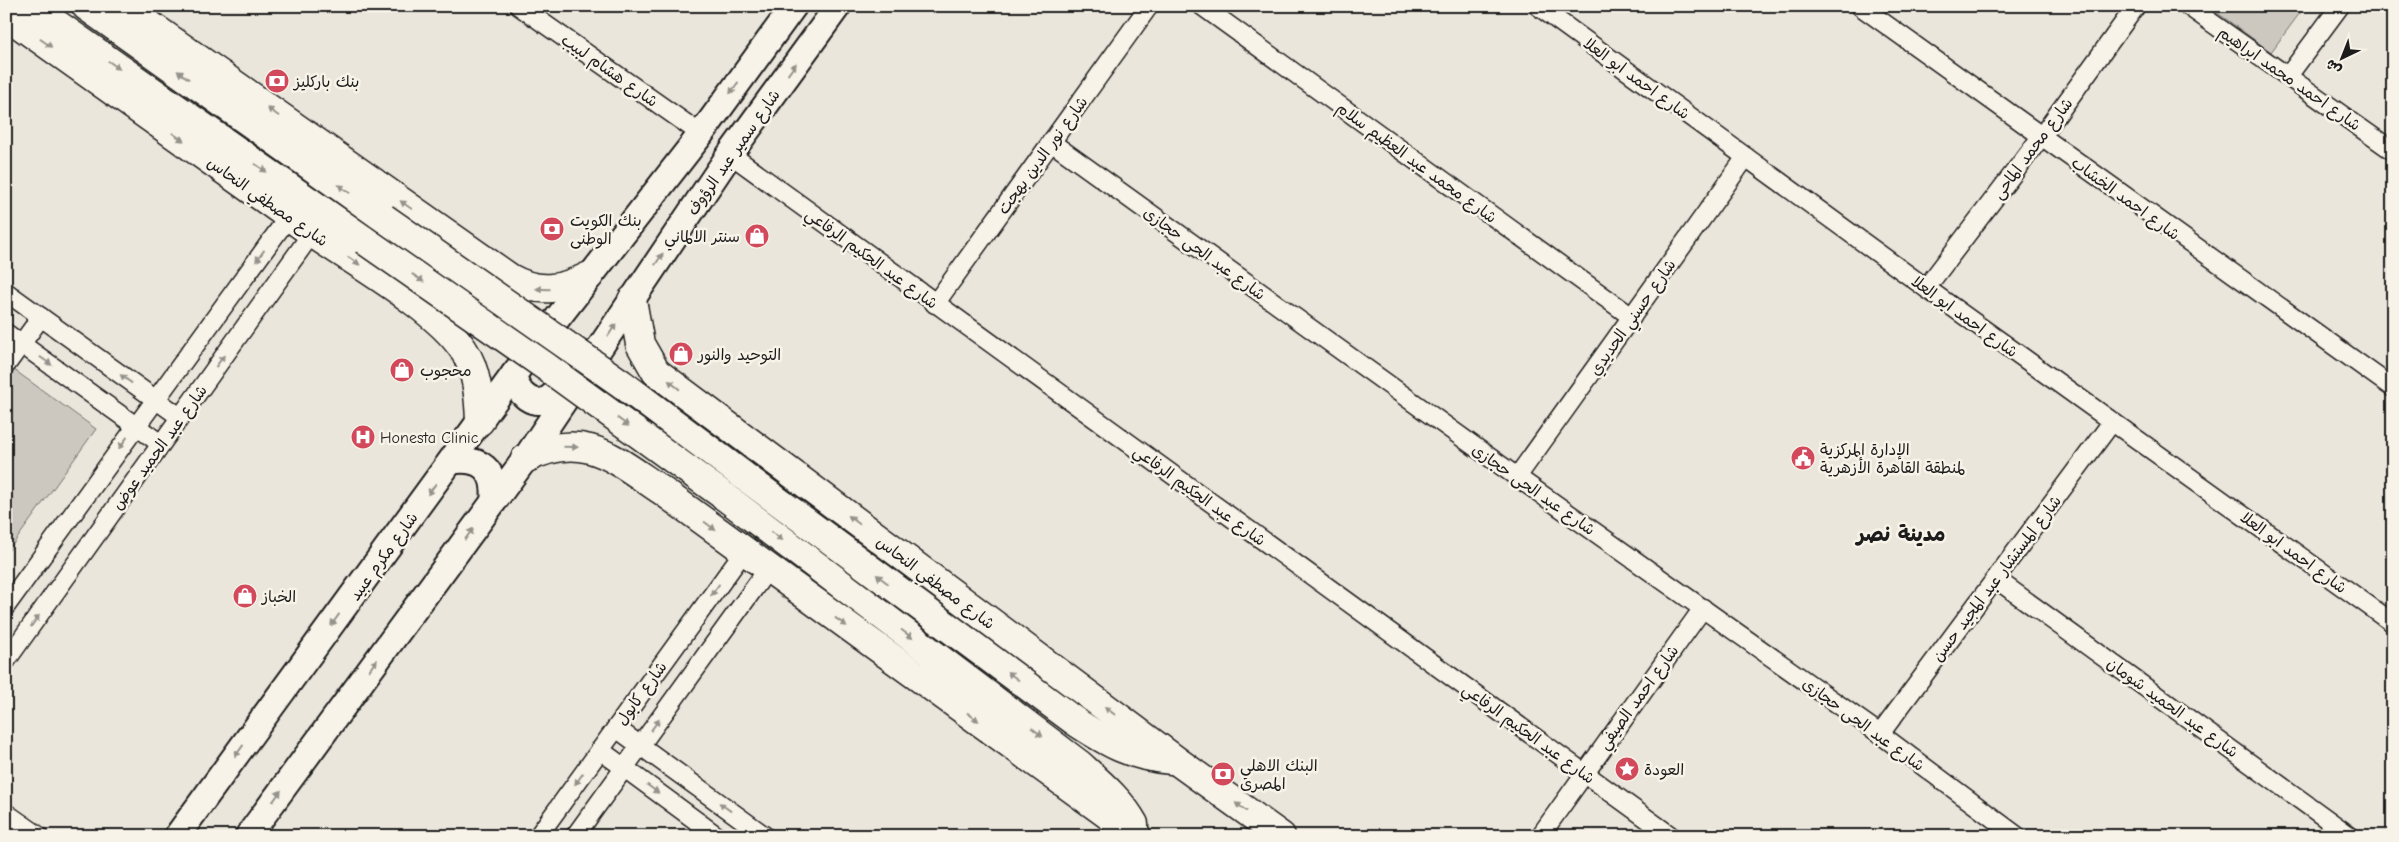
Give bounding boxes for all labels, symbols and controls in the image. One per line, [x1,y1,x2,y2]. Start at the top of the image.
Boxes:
street label: شارع احمد محمد ابراهيم [2215,22,2365,134]
street label: شارع هشام لبيب [556,31,661,113]
north arrow [2316,32,2366,82]
street label: شارع احمد ابو العلا [1579,34,1693,125]
one-way arrow [39,38,53,48]
one-way arrow [107,60,120,70]
one-way arrow [787,62,797,76]
bank icon: بنك باركليز [264,68,290,94]
one-way arrow [176,70,190,80]
place label: بنك باركليز [292,73,360,91]
one-way arrow [729,81,739,95]
street label: شارع سمير عبد الرؤوف [684,86,786,220]
street label: شارع نور الدين بهجت [994,93,1093,219]
street label: شارع محمد الماحى [1989,95,2078,204]
street label: شارع محمد عبد العظيم سلام [1331,99,1500,229]
one-way arrow [266,107,280,117]
one-way arrow [171,132,184,143]
street label: شارع مصطفي النحاس [201,153,331,254]
street label: شارع احمد الخشاب [2067,154,2183,246]
one-way arrow [254,163,268,173]
one-way arrow [337,184,351,194]
one-way arrow [399,200,413,210]
street label: شارع عبد الحى حجازى [1139,204,1269,306]
street label: شارع عبد الحكيم الرفاعي [799,205,941,317]
place label: بنك الكويت الوطنى [570,212,642,249]
bank icon: بنك الكويت الوطنى [539,216,565,242]
shop icon: سنتر الالماني [744,223,770,249]
place label: سنتر الالماني [664,228,740,251]
one-way arrow [255,249,265,262]
one-way arrow [654,253,664,266]
one-way arrow [347,256,361,266]
street label: شارع حسني الحديدي [1586,256,1684,382]
street label: شارع احمد ابو العلا [1907,272,2021,363]
one-way arrow [411,273,425,283]
one-way arrow [535,285,551,293]
one-way arrow [608,323,617,336]
shop icon: التوحيد والنور [668,341,694,367]
place label: التوحيد والنور [696,346,781,365]
one-way arrow [215,355,226,368]
one-way arrow [39,356,53,366]
shop icon: محجوب [389,357,415,383]
place label: محجوب [420,362,472,381]
one-way arrow [119,374,133,384]
one-way arrow [668,380,681,391]
street label: شارع عبد الحميد عوض [109,382,213,515]
one-way arrow [616,417,629,427]
hospital icon: Honesta Clinic [350,424,376,450]
place label: Honesta Clinic [380,429,479,447]
one-way arrow [118,437,128,450]
street label: شارع عبد الحى حجازى [1467,441,1598,541]
place label: الإدارة المركزية لمنطقة القاهرة الأزهرية [1820,441,1966,477]
street label: شارع عبد الحكيم الرفاعي [1127,442,1269,554]
one-way arrow [564,443,580,451]
public building icon: الإدارة المركزية لمنطقة القاهرة الأزهرية [1790,445,1816,471]
one-way arrow [427,483,437,496]
street label: شارع المستشار عبد المجيد حسن [1929,492,2067,666]
street label: شارع احمد ابو العلا [2236,508,2350,599]
street label: شارع مكرم عبيد [346,509,424,606]
one-way arrow [848,515,861,526]
one-way arrow [703,521,717,531]
district label: مدينة نصر [1855,522,1945,547]
one-way arrow [464,527,474,541]
one-way arrow [770,531,783,542]
street label: شارع مصطفي النحاس [870,533,998,637]
one-way arrow [876,573,889,584]
shop icon: الخباز [232,583,258,609]
one-way arrow [710,584,720,597]
place label: الخباز [260,588,296,606]
one-way arrow [330,613,341,626]
one-way arrow [29,615,39,628]
one-way arrow [834,617,848,627]
one-way arrow [900,629,914,639]
street label: شارع احمد الصيفي [1595,642,1687,756]
street label: شارع عبد الحميد شومان [2102,654,2241,763]
one-way arrow [368,658,378,672]
street label: شارع كابول [613,658,672,730]
one-way arrow [1007,670,1020,681]
street label: شارع عبد الحى حجازى [1798,675,1928,777]
street label: شارع عبد الحكيم الرفاعي [1456,680,1598,792]
one-way arrow [1104,706,1117,717]
one-way arrow [966,712,980,722]
one-way arrow [650,718,660,732]
one-way arrow [1030,727,1044,737]
one-way arrow [234,744,244,758]
place icon: العودة [1614,756,1640,782]
place label: البنك الاهلي المصرى [1240,757,1318,793]
bank icon: البنك الاهلي المصرى [1210,761,1236,787]
place label: العودة [1644,761,1684,780]
one-way arrow [574,772,584,786]
one-way arrow [646,784,659,795]
one-way arrow [271,790,282,803]
one-way arrow [718,802,732,812]
one-way arrow [1235,802,1248,812]

